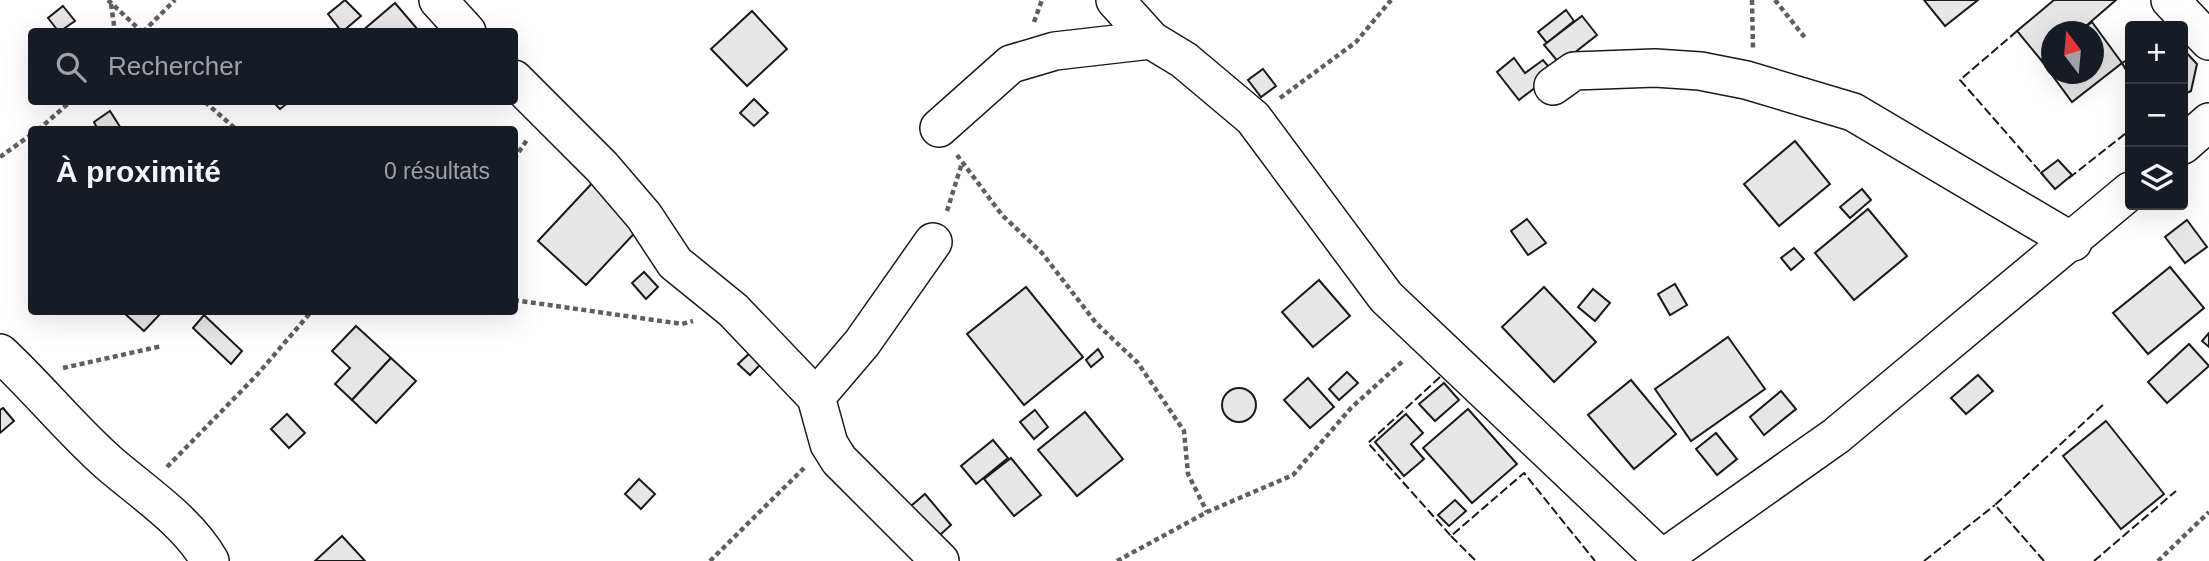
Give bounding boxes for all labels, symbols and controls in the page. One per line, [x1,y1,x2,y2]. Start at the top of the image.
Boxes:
north arrow [2041,21,2104,84]
map controls [2125,21,2188,210]
button: + [2125,21,2188,84]
search box [28,28,518,105]
icon: search [52,48,90,86]
text: Rechercher [108,51,242,81]
button: − [2125,84,2188,147]
button: layers [2125,147,2188,210]
text: À proximité [56,155,221,188]
text: 0 résultats [384,158,490,184]

